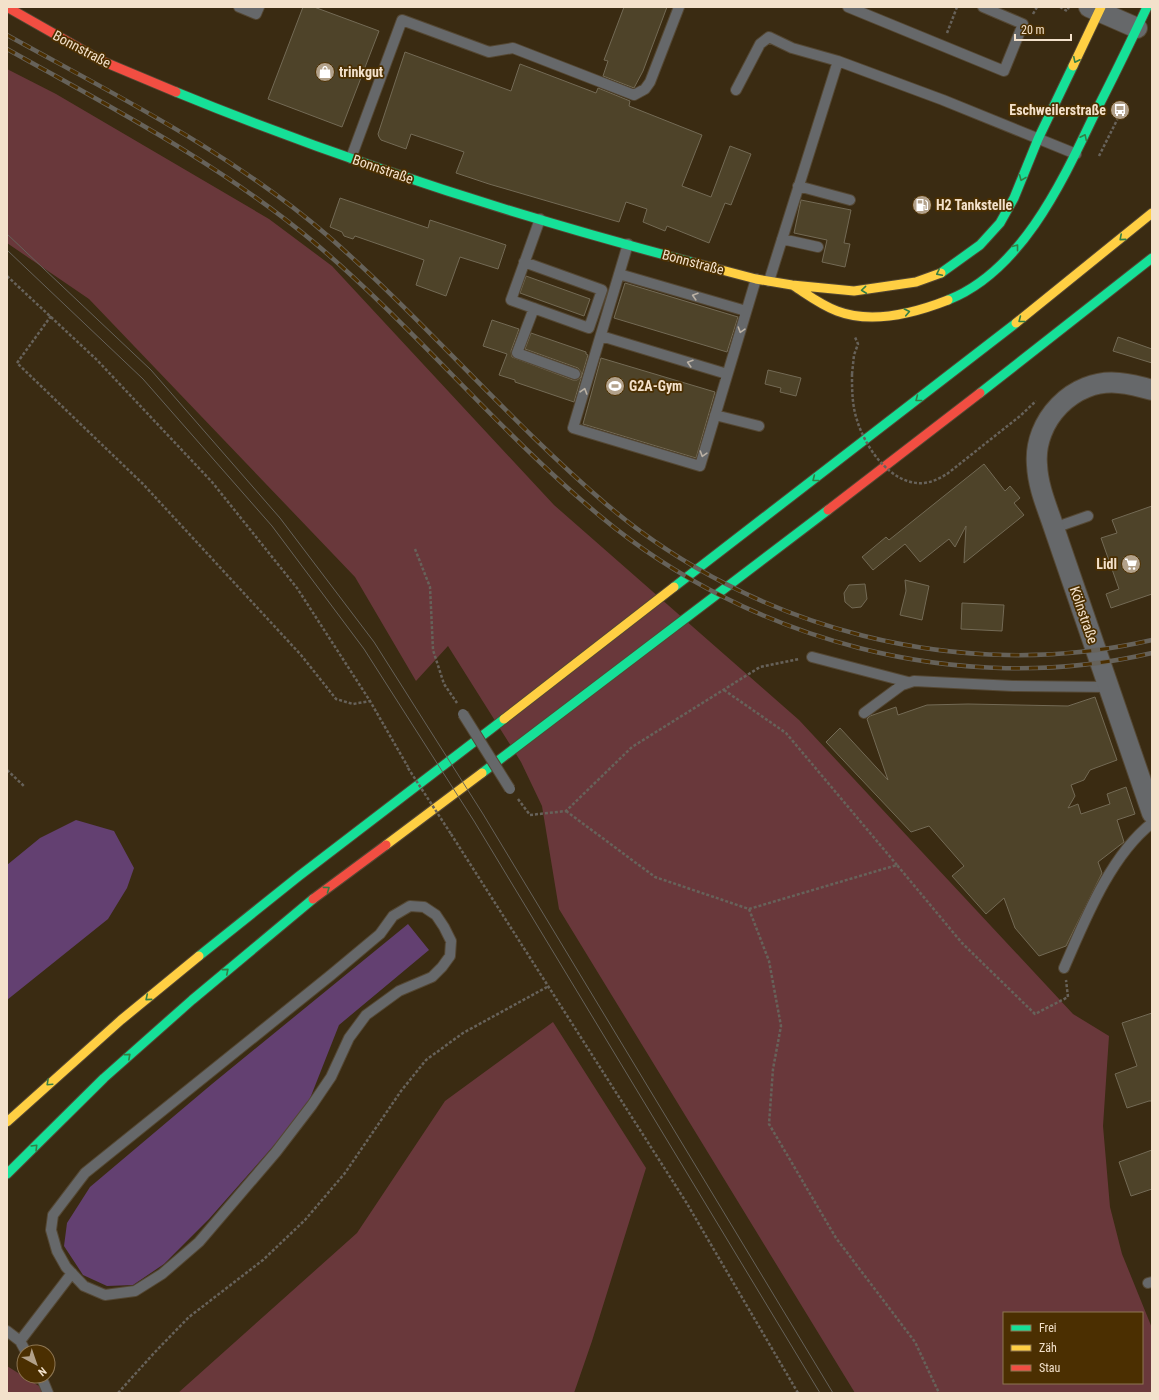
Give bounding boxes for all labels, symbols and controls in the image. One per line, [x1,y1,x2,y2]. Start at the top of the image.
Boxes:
scale bar [1015,16,1071,42]
text: 20 m [1021,23,1045,37]
street label: Bonnstraße [50,27,114,71]
one-way arrow [1073,55,1081,63]
shop icon: trinkgut [314,61,336,83]
place label: trinkgut [339,64,383,80]
bus stop icon: Eschweilerstraße [1109,99,1131,121]
place label: Eschweilerstraße [1009,102,1106,118]
one-way arrow [1079,133,1087,141]
street label: Bonnstraße [350,151,416,187]
one-way arrow [1019,174,1027,182]
fuel station icon: H2 Tankstelle [911,194,933,216]
place label: H2 Tankstelle [936,197,1013,213]
one-way arrow [1120,234,1127,241]
one-way arrow [1012,245,1019,252]
street label: Bonnstraße [660,246,726,278]
one-way arrow [936,268,943,276]
one-way arrow [861,285,867,294]
one-way arrow [692,292,699,301]
one-way arrow [904,309,910,317]
one-way arrow [1018,315,1025,322]
one-way arrow [737,326,746,333]
one-way arrow [687,359,694,368]
sports icon: G2A-Gym [604,375,626,397]
place label: G2A-Gym [629,378,683,394]
one-way arrow [579,388,588,395]
one-way arrow [915,394,922,402]
one-way arrow [699,451,708,458]
one-way arrow [813,474,820,481]
supermarket icon: Lidl [1120,553,1142,575]
place label: Lidl [1096,556,1117,572]
street label: Kölnstraße [1067,584,1101,646]
one-way arrow [323,887,330,894]
one-way arrow [222,968,229,975]
one-way arrow [145,994,152,1001]
one-way arrow [124,1054,131,1061]
one-way arrow [46,1078,54,1085]
one-way arrow [30,1144,38,1151]
legend [1003,1312,1143,1384]
text: Frei [1039,1321,1057,1335]
text: Zäh [1039,1341,1057,1355]
north arrow [16,1344,56,1384]
text: Stau [1039,1361,1061,1375]
text: N [35,1364,49,1379]

